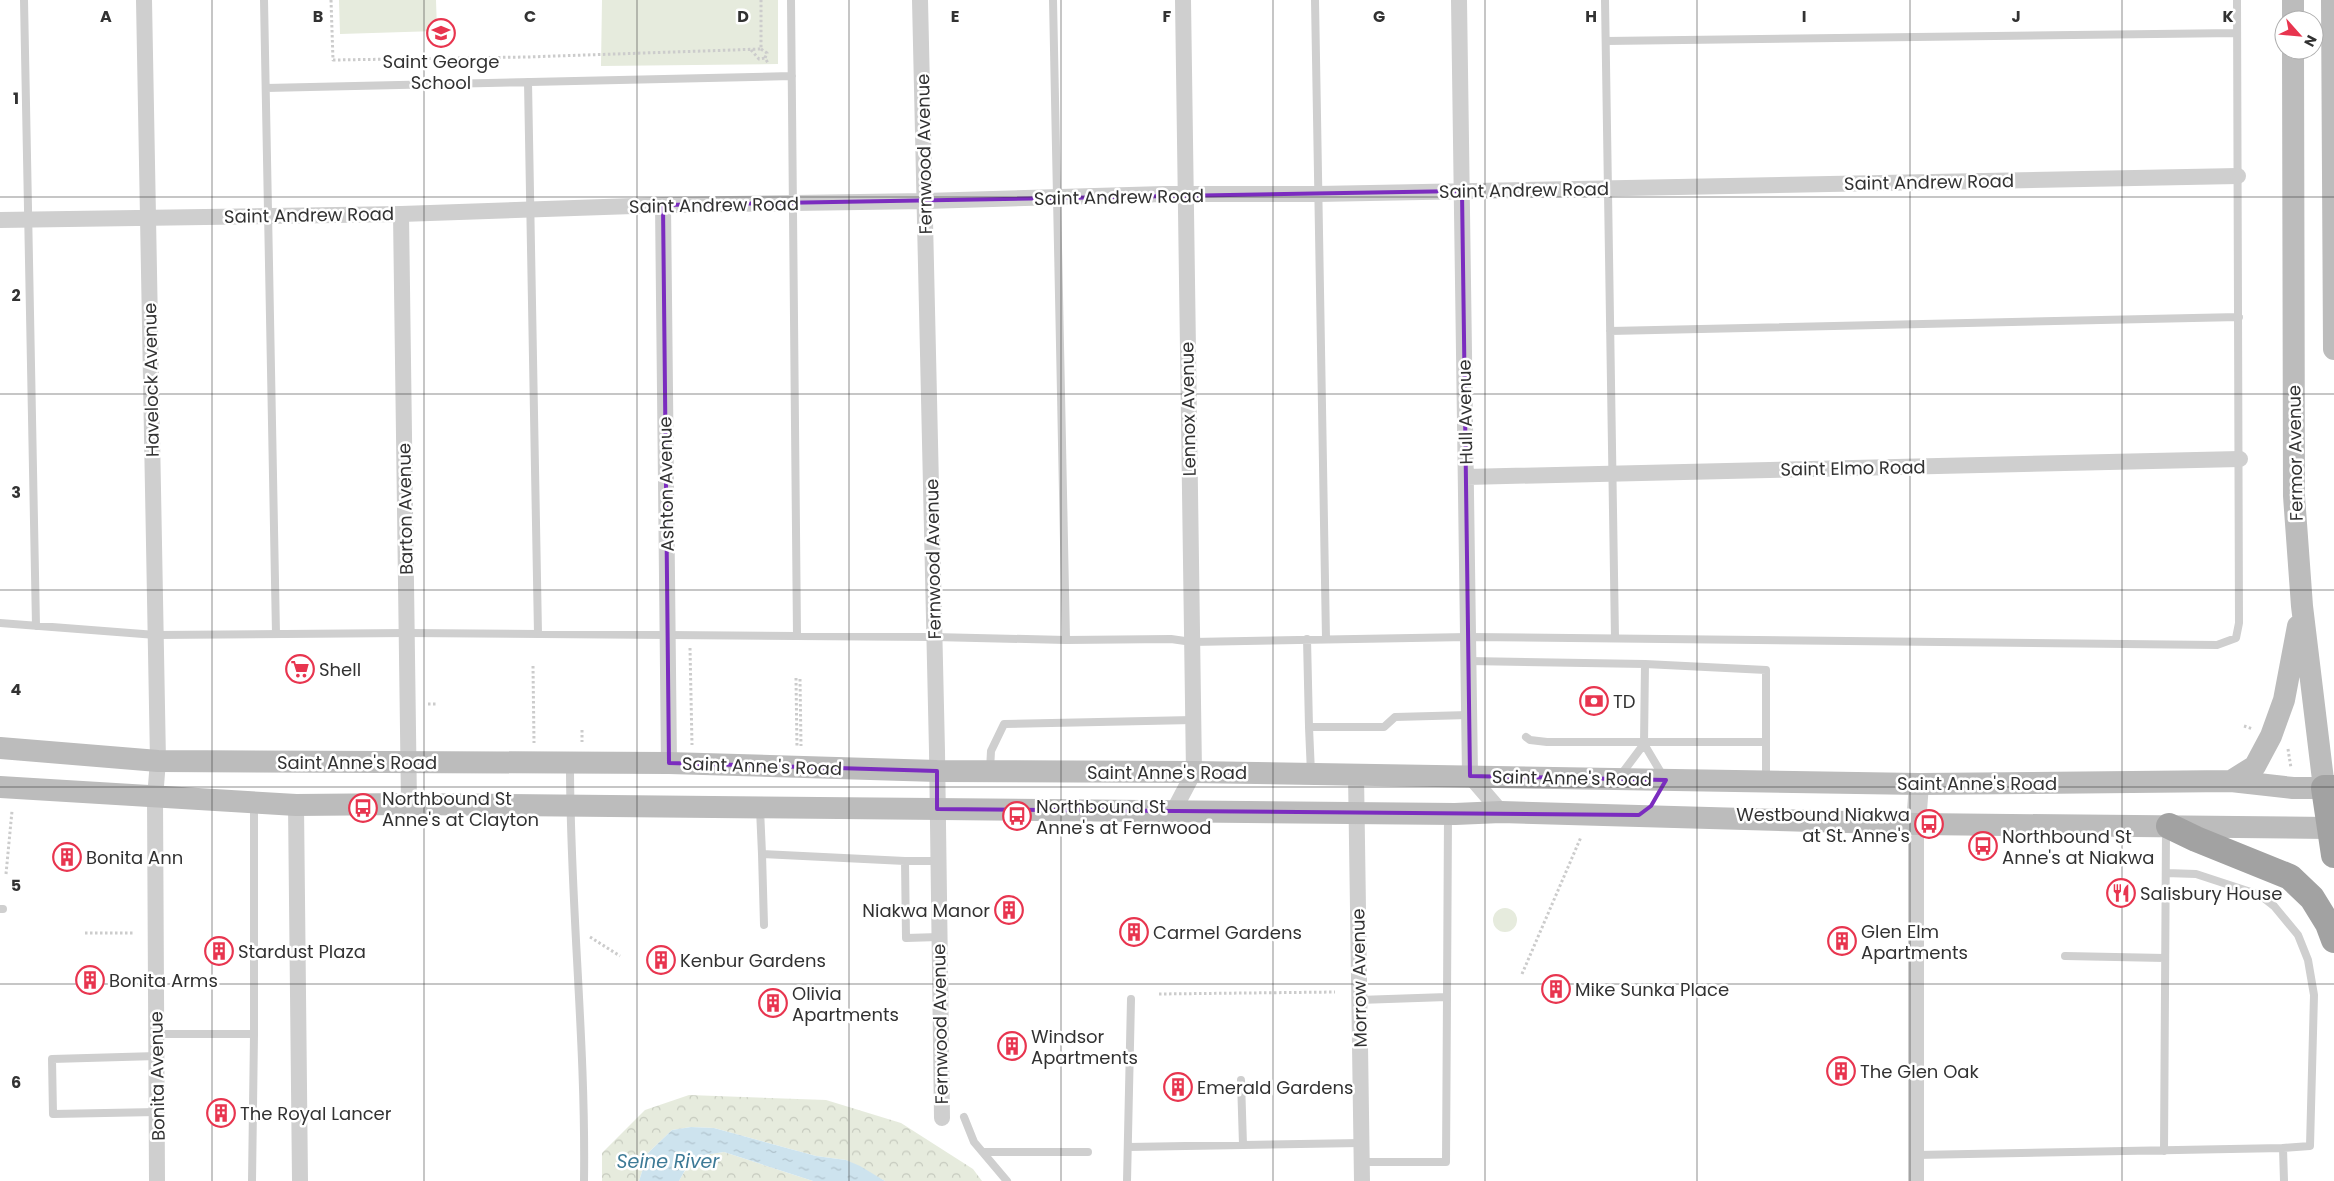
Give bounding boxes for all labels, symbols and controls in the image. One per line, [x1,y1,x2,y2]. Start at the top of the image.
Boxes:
text: A [100,5,112,28]
text: B [313,5,323,28]
text: C [524,5,536,28]
text: D [737,5,749,28]
text: E [951,5,959,28]
text: F [1163,5,1172,28]
text: G [1373,5,1385,28]
text: H [1585,5,1597,28]
text: I [1802,5,1806,28]
text: J [2011,5,2021,28]
text: K [2222,5,2234,28]
north arrow [2274,10,2324,60]
school or university icon: Saint George School [426,18,456,48]
text: N [2299,32,2322,50]
place label: Saint George School [383,49,499,95]
street label: Fernwood Avenue [910,73,938,235]
text: 1 [13,87,19,110]
street label: Saint Andrew Road [1844,168,2014,196]
street label: Saint Andrew Road [1439,176,1609,204]
street label: Saint Andrew Road [1034,183,1204,211]
street label: Saint Andrew Road [629,191,799,219]
street label: Saint Andrew Road [224,201,394,229]
text: 2 [11,284,21,307]
street label: Havelock Avenue [137,303,165,457]
street label: Lennox Avenue [1174,342,1202,476]
street label: Hull Avenue [1452,359,1478,465]
street label: Fermor Avenue [2281,385,2309,521]
street label: Ashton Avenue [652,416,680,552]
street label: Barton Avenue [391,443,419,575]
street label: Saint Elmo Road [1780,454,1926,482]
street label: Fernwood Avenue [919,478,947,640]
text: 3 [11,481,21,504]
supermarket icon: Shell [285,654,315,684]
place label: Shell [319,657,361,682]
text: 4 [11,678,22,701]
bank icon: TD [1579,686,1609,716]
place label: TD [1613,689,1635,714]
street label: Saint Anne's Road [277,750,437,775]
street label: Saint Anne's Road [681,751,843,781]
street label: Saint Anne's Road [1087,760,1247,785]
street label: Saint Anne's Road [1492,764,1652,792]
street label: Saint Anne's Road [1897,771,2057,796]
place label: Northbound St Anne's at Clayton [382,786,539,832]
bus stop icon: Northbound St Anne's at Clayton [348,793,378,823]
place label: Northbound St Anne's at Fernwood [1036,794,1211,840]
bus stop icon: Northbound St Anne's at Fernwood [1002,801,1032,831]
place label: Westbound Niakwa at St. Anne's [1736,802,1910,848]
bus stop icon: Westbound Niakwa at St. Anne's [1914,809,1944,839]
place label: Northbound St Anne's at Niakwa [2002,824,2154,870]
bus stop icon: Northbound St Anne's at Niakwa [1968,831,1998,861]
building icon: Bonita Ann [52,842,82,872]
place label: Bonita Ann [86,845,183,870]
text: 5 [11,874,21,897]
restaurant icon: Salisbury House [2106,878,2136,908]
place label: Salisbury House [2140,881,2282,906]
building icon: Niakwa Manor [994,895,1024,925]
place label: Niakwa Manor [862,898,990,923]
street label: Morrow Avenue [1345,908,1373,1048]
building icon: Carmel Gardens [1119,917,1149,947]
place label: Glen Elm Apartments [1861,919,1968,965]
place label: Carmel Gardens [1153,920,1302,945]
building icon: Glen Elm Apartments [1827,926,1857,956]
building icon: Stardust Plaza [204,936,234,966]
place label: Stardust Plaza [238,939,366,964]
street label: Fernwood Avenue [926,943,954,1105]
building icon: Kenbur Gardens [646,945,676,975]
place label: Kenbur Gardens [680,948,826,973]
building icon: Bonita Arms [75,965,105,995]
place label: Bonita Arms [109,968,218,993]
building icon: Mike Sunka Place [1541,974,1571,1004]
place label: Mike Sunka Place [1575,977,1729,1002]
place label: Olivia Apartments [792,981,899,1027]
building icon: Olivia Apartments [758,988,788,1018]
street label: Bonita Avenue [143,1011,171,1141]
place label: Windsor Apartments [1031,1024,1138,1070]
building icon: Windsor Apartments [997,1031,1027,1061]
building icon: The Glen Oak [1826,1056,1856,1086]
place label: The Glen Oak [1860,1059,1979,1084]
text: 6 [11,1071,21,1094]
building icon: Emerald Gardens [1163,1072,1193,1102]
place label: Emerald Gardens [1197,1075,1353,1100]
building icon: The Royal Lancer [206,1098,236,1128]
place label: The Royal Lancer [240,1101,392,1126]
water label: Seine River [617,1148,720,1175]

